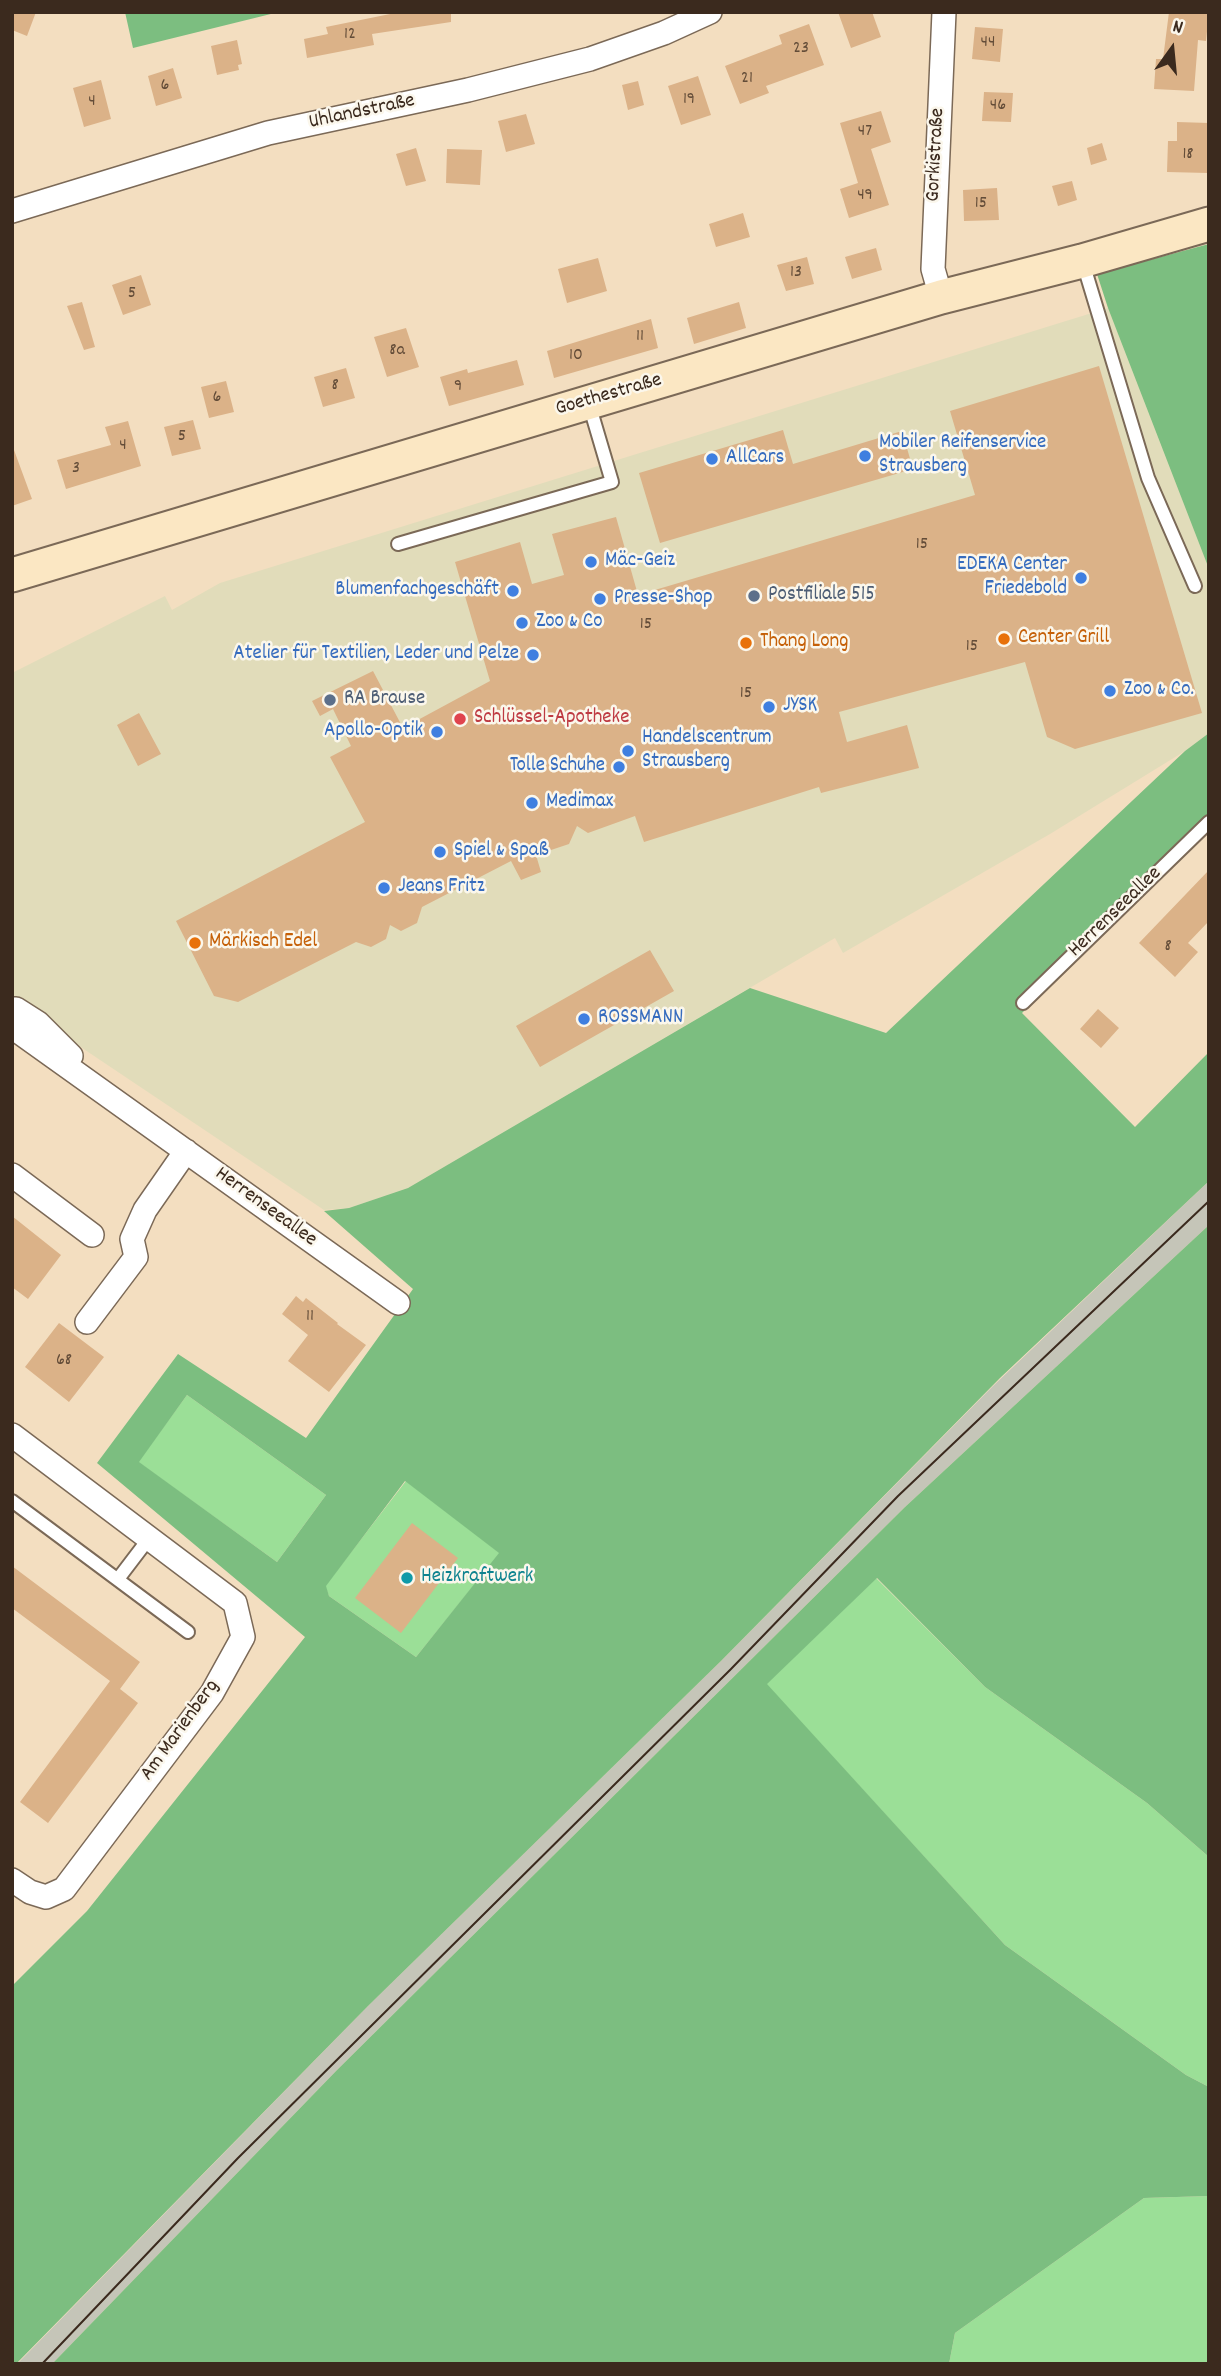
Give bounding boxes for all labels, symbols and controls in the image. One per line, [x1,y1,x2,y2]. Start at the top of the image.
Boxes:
north arrow [1137,14,1207,84]
text: N [1170,14,1186,42]
house number: 12 [344,25,356,47]
house number: 44 [981,33,995,55]
house number: 23 [793,39,809,61]
house number: 21 [741,69,753,91]
house number: 6 [161,76,169,98]
street label: Uhlandstraße [307,89,417,137]
house number: 19 [683,90,695,112]
house number: 4 [88,92,96,114]
house number: 46 [990,96,1006,118]
street label: Gorkistraße [922,108,952,202]
house number: 47 [858,122,872,144]
house number: 18 [1182,145,1194,167]
house number: 49 [857,186,873,208]
house number: 15 [975,194,987,216]
house number: 13 [790,263,802,285]
house number: 5 [128,284,136,306]
house number: 11 [636,327,644,349]
house number: 8a [389,341,405,363]
house number: 10 [569,346,583,368]
street label: Goethestraße [553,369,665,423]
house number: 8 [331,376,339,398]
house number: 9 [454,377,462,399]
house number: 6 [213,388,221,410]
house number: 5 [178,427,186,449]
place label: Mobiler Reifenservice Strausberg [879,431,1046,481]
house number: 4 [119,436,127,458]
place label: AllCars [726,446,784,472]
marker: Mobiler Reifenservice Strausberg [857,448,873,464]
marker: AllCars [704,451,720,467]
house number: 3 [72,459,80,481]
house number: 15 [916,535,928,557]
place label: Mäc-Geiz [605,549,675,575]
place label: EDEKA Center Friedebold [957,553,1067,603]
marker: Mäc-Geiz [583,554,599,570]
marker: EDEKA Center Friedebold [1073,570,1089,586]
place label: Blumenfachgeschäft [335,578,499,604]
marker: Blumenfachgeschäft [505,583,521,599]
place label: Postfiliale 515 [768,583,875,609]
place label: Presse-Shop [614,586,713,612]
marker: Postfiliale 515 [746,588,762,604]
marker: Presse-Shop [592,591,608,607]
place label: Zoo & Co [536,610,603,636]
marker: Zoo & Co [514,615,530,631]
house number: 15 [640,615,652,637]
place label: Center Grill [1018,626,1109,652]
place label: Thang Long [760,630,848,656]
marker: Center Grill [996,631,1012,647]
marker: Thang Long [738,635,754,651]
house number: 15 [966,637,978,659]
place label: Atelier für Textilien, Leder und Pelze [233,642,519,668]
marker: Atelier für Textilien, Leder und Pelze [525,647,541,663]
place label: Zoo & Co. [1124,678,1194,704]
marker: Zoo & Co. [1102,683,1118,699]
house number: 15 [740,684,752,706]
place label: RA Brause [344,687,425,713]
marker: RA Brause [322,692,338,708]
place label: JYSK [783,694,817,720]
marker: JYSK [761,699,777,715]
place label: Schlüssel-Apotheke [474,706,629,732]
marker: Schlüssel-Apotheke [452,711,468,727]
place label: Apollo-Optik [324,719,423,745]
marker: Apollo-Optik [429,724,445,740]
place label: Handelscentrum Strausberg [642,726,772,776]
marker: Handelscentrum Strausberg [620,743,636,759]
place label: Tolle Schuhe [510,754,605,780]
marker: Tolle Schuhe [611,759,627,775]
place label: Medimax [546,790,613,816]
marker: Medimax [524,795,540,811]
place label: Spiel & Spaß [454,839,549,865]
marker: Spiel & Spaß [432,844,448,860]
street label: Herrenseeallee [1064,862,1168,964]
place label: Jeans Fritz [398,875,485,901]
marker: Jeans Fritz [376,880,392,896]
place label: Märkisch Edel [209,930,317,956]
marker: Märkisch Edel [187,935,203,951]
house number: 8 [1164,937,1172,959]
place label: ROSSMANN [598,1006,683,1032]
marker: ROSSMANN [576,1011,592,1027]
street label: Herrenseeallee [209,1162,321,1254]
house number: 11 [306,1307,314,1329]
house number: 68 [56,1351,72,1373]
place label: Heizkraftwerk [421,1565,533,1591]
marker: Heizkraftwerk [399,1570,415,1586]
street label: Am Marienberg [136,1676,226,1786]

